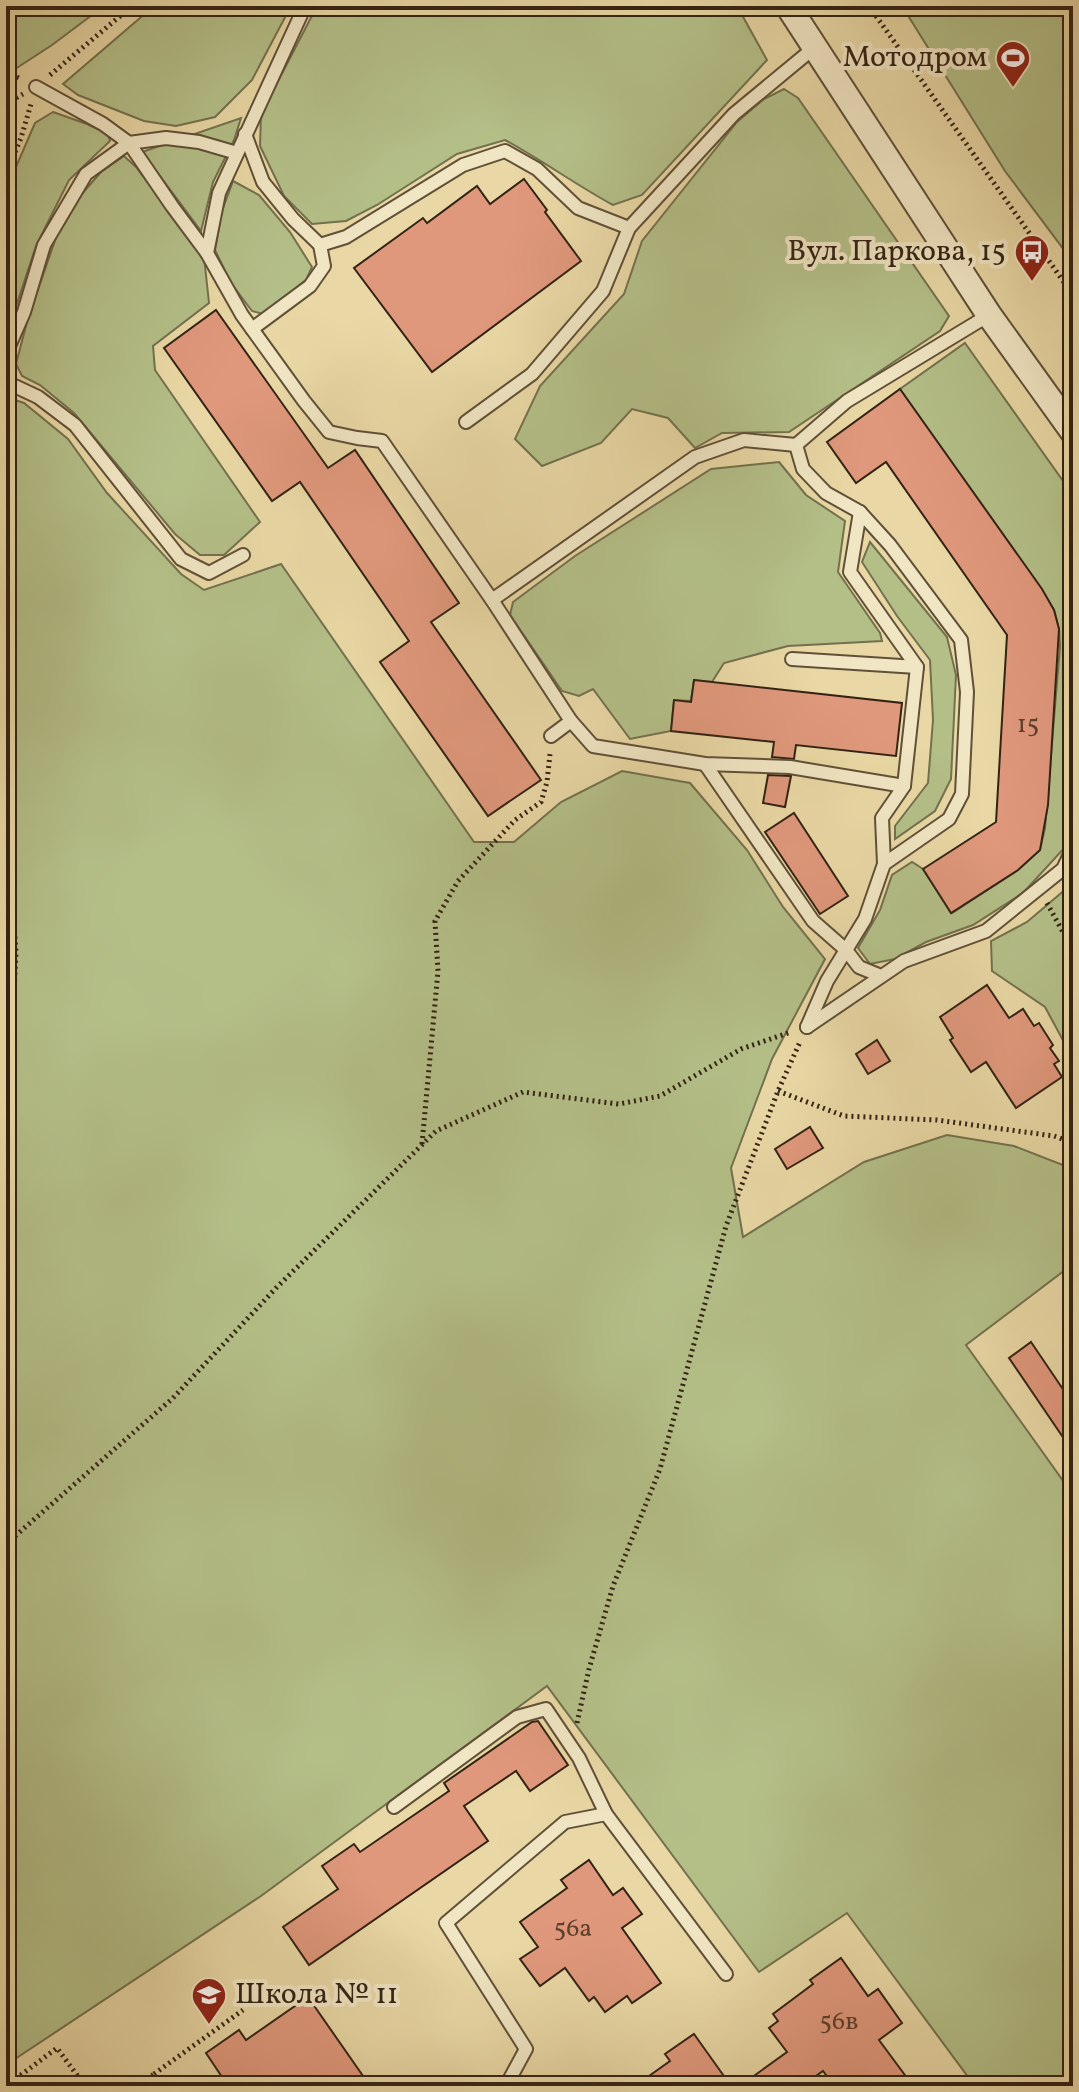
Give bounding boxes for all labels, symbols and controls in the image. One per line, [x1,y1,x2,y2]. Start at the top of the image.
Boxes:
place label: Мотодром [843,37,987,79]
sports icon: Мотодром [994,39,1032,89]
place label: Вул. Паркова, 15 [788,231,1006,273]
bus stop icon: Вул. Паркова, 15 [1013,233,1051,283]
house number: 15 [1017,707,1039,743]
house number: 56а [554,1911,592,1947]
place label: Школа № 11 [235,1974,398,2016]
school or university icon: Школа № 11 [190,1976,228,2026]
house number: 56в [820,2004,858,2040]

